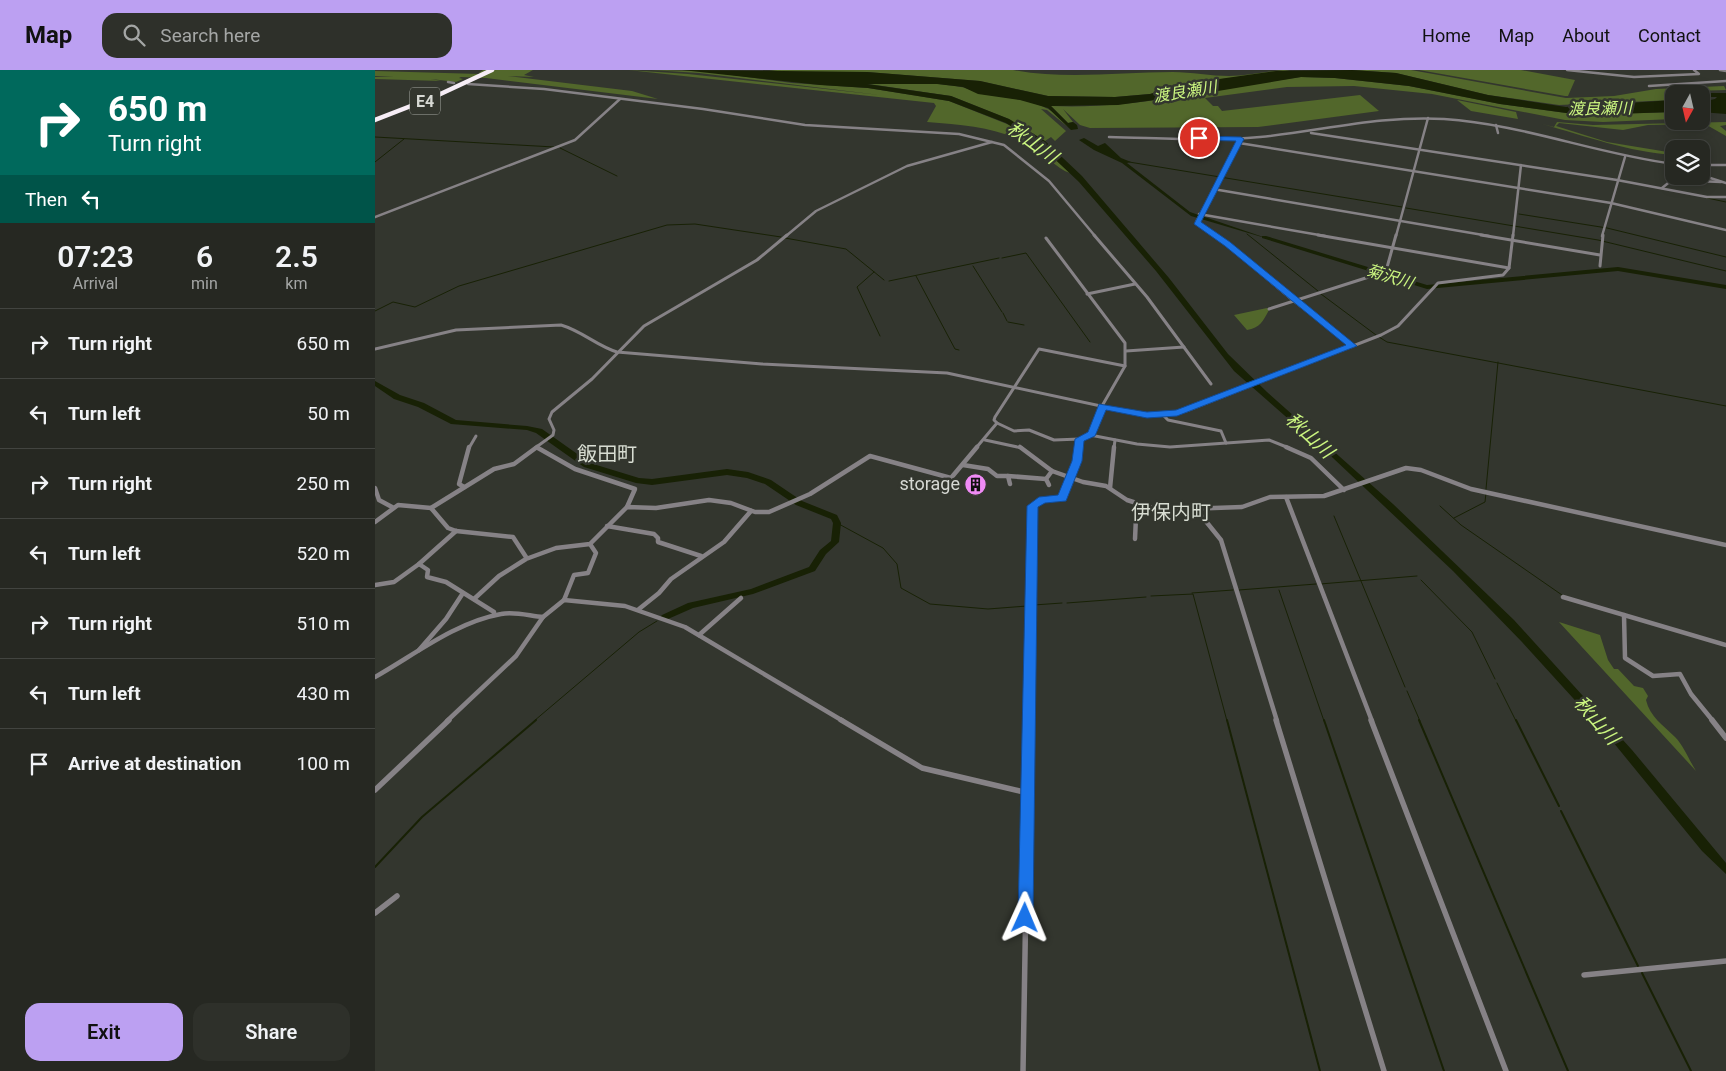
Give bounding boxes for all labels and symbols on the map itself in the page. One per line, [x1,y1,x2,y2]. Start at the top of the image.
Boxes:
water label: 渡良瀬川 [1152,77,1220,106]
north arrow [1665,85,1710,130]
road number: E4 [410,88,440,114]
water label: 渡良瀬川 [1568,98,1634,119]
water label: 秋山川 [1003,116,1064,170]
pin [1178,117,1220,159]
water label: 菊沢川 [1364,260,1417,293]
water label: 秋山川 [1281,408,1340,465]
district label: 飯田町 [577,442,637,466]
building icon: storage [964,472,988,496]
place label: storage [900,473,960,494]
district label: 伊保内町 [1131,500,1211,524]
water label: 秋山川 [1569,691,1625,751]
position arrow [998,891,1050,943]

